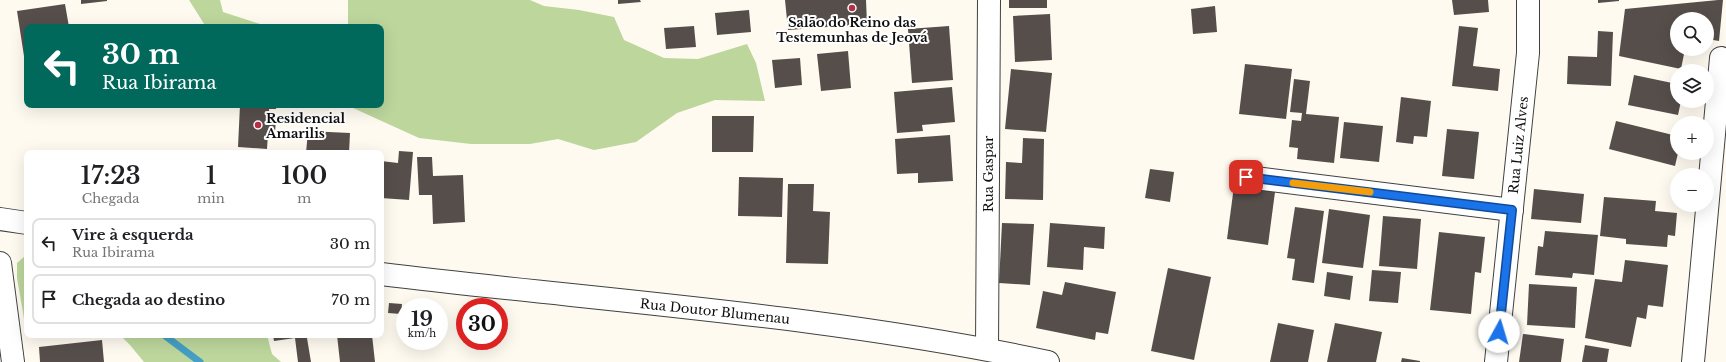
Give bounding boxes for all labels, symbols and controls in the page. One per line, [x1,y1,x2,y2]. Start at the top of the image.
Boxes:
marker: Salão do Reino das Testemunhas de Jeová [847,3,857,13]
map controls [1670,12,1714,212]
button: search [1670,12,1714,56]
place label: Salão do Reino das Testemunhas de Jeová [776,14,928,46]
text: 30 m [102,37,179,72]
icon: left [36,40,88,92]
button: layers [1670,64,1714,108]
text: Rua Ibirama [102,72,216,94]
street label: Rua Luiz Alves [1505,95,1532,195]
place label: Residencial Amarilis [265,110,345,142]
button: + [1670,116,1714,160]
marker: Residencial Amarilis [253,120,263,130]
street label: Rua Gaspar [980,135,997,212]
pin [1229,160,1263,194]
text: 17:23 [81,161,141,190]
text: 1 [206,161,216,190]
text: 100 [281,161,327,190]
icon: arrive [1235,166,1257,188]
button: − [1670,168,1714,212]
text: Chegada [82,190,140,207]
text: min [197,190,225,207]
text: m [297,190,311,207]
text: Vire à esquerda [72,225,194,244]
icon: left [38,232,60,254]
text: 30 m [330,234,370,253]
text: Rua Ibirama [72,244,155,261]
icon: arrive [38,288,60,310]
text: Chegada ao destino [72,290,225,309]
text: 70 m [331,290,370,309]
street label: Rua Doutor Blumenau [639,295,791,328]
speed limit sign: 30 [456,298,508,350]
text: 19 [411,307,433,331]
position arrow [1478,311,1520,353]
text: km/h [408,327,436,340]

